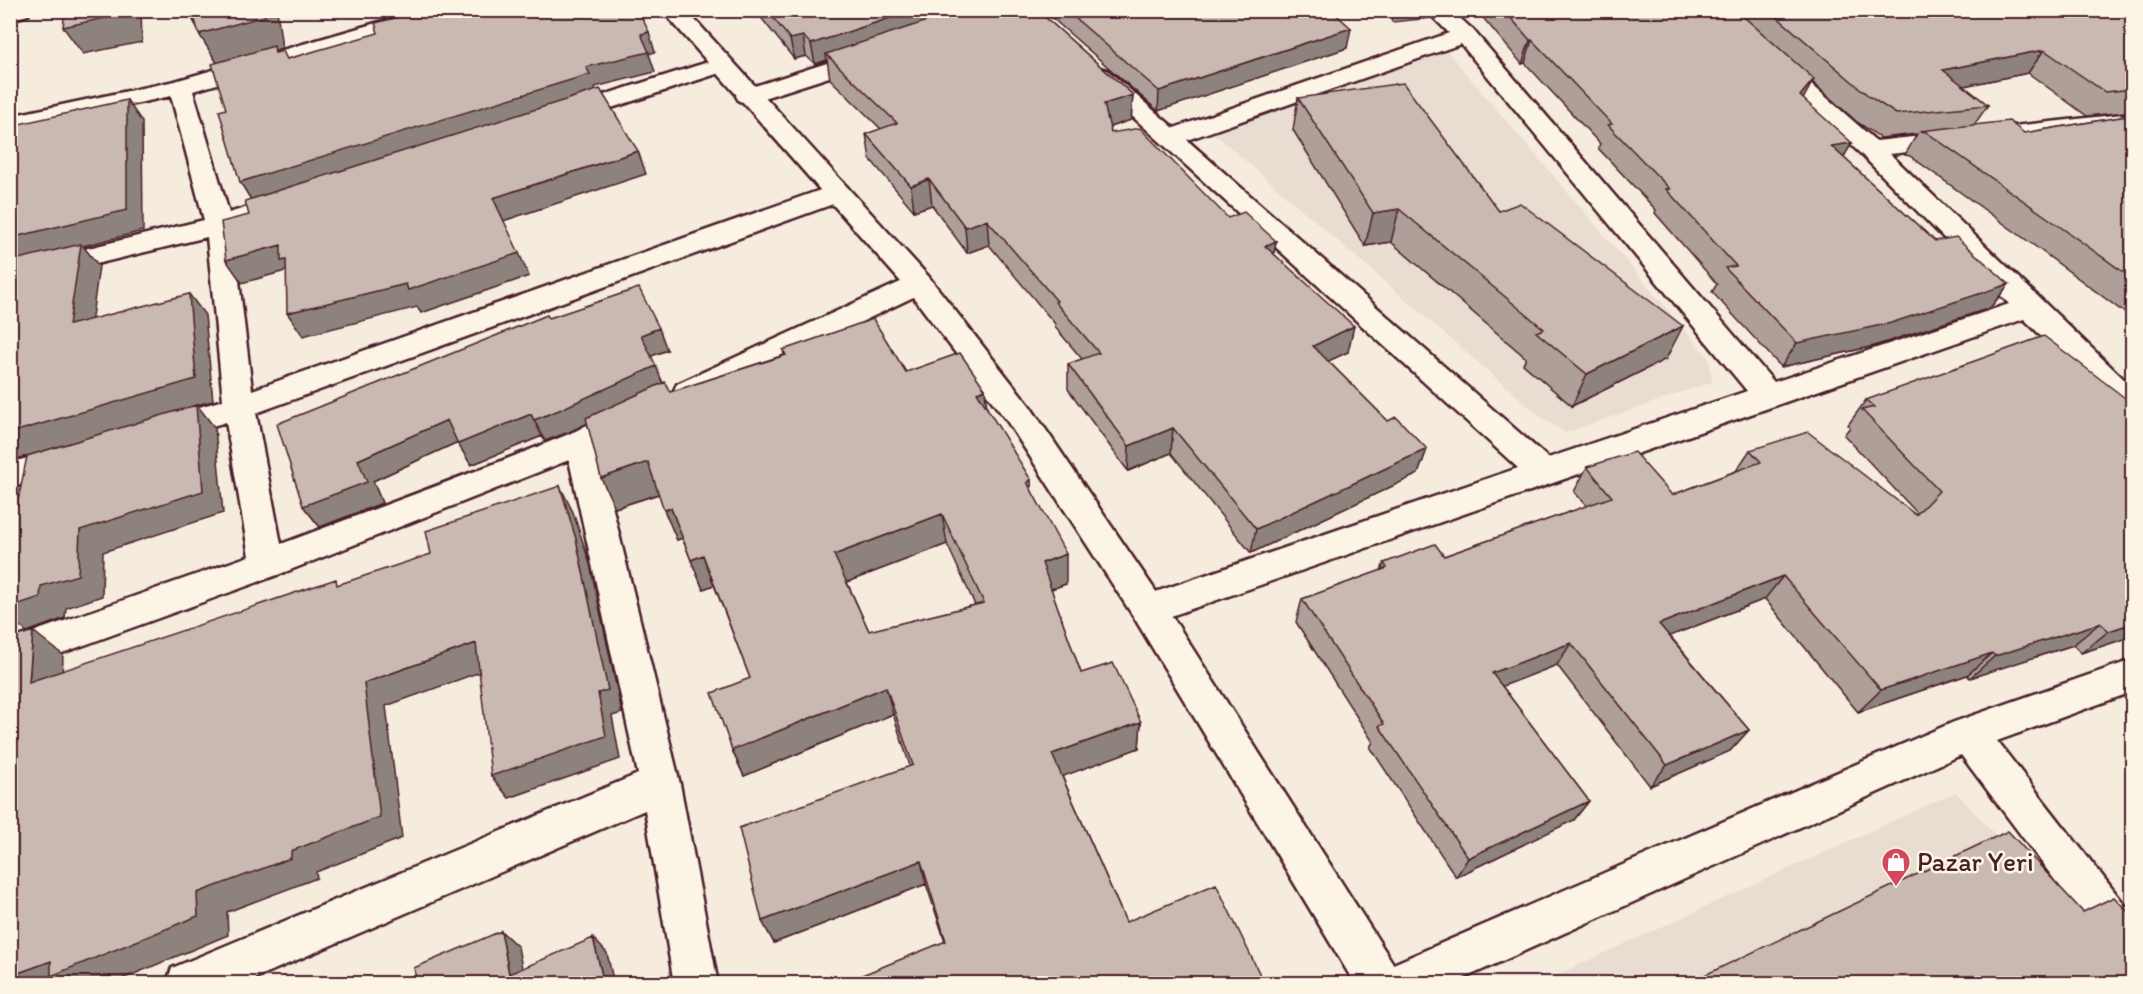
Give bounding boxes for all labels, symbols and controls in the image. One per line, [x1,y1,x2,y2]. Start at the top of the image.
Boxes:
place label: Pazar Yeri [1917,845,2034,878]
shop icon: Pazar Yeri [1880,846,1912,888]

